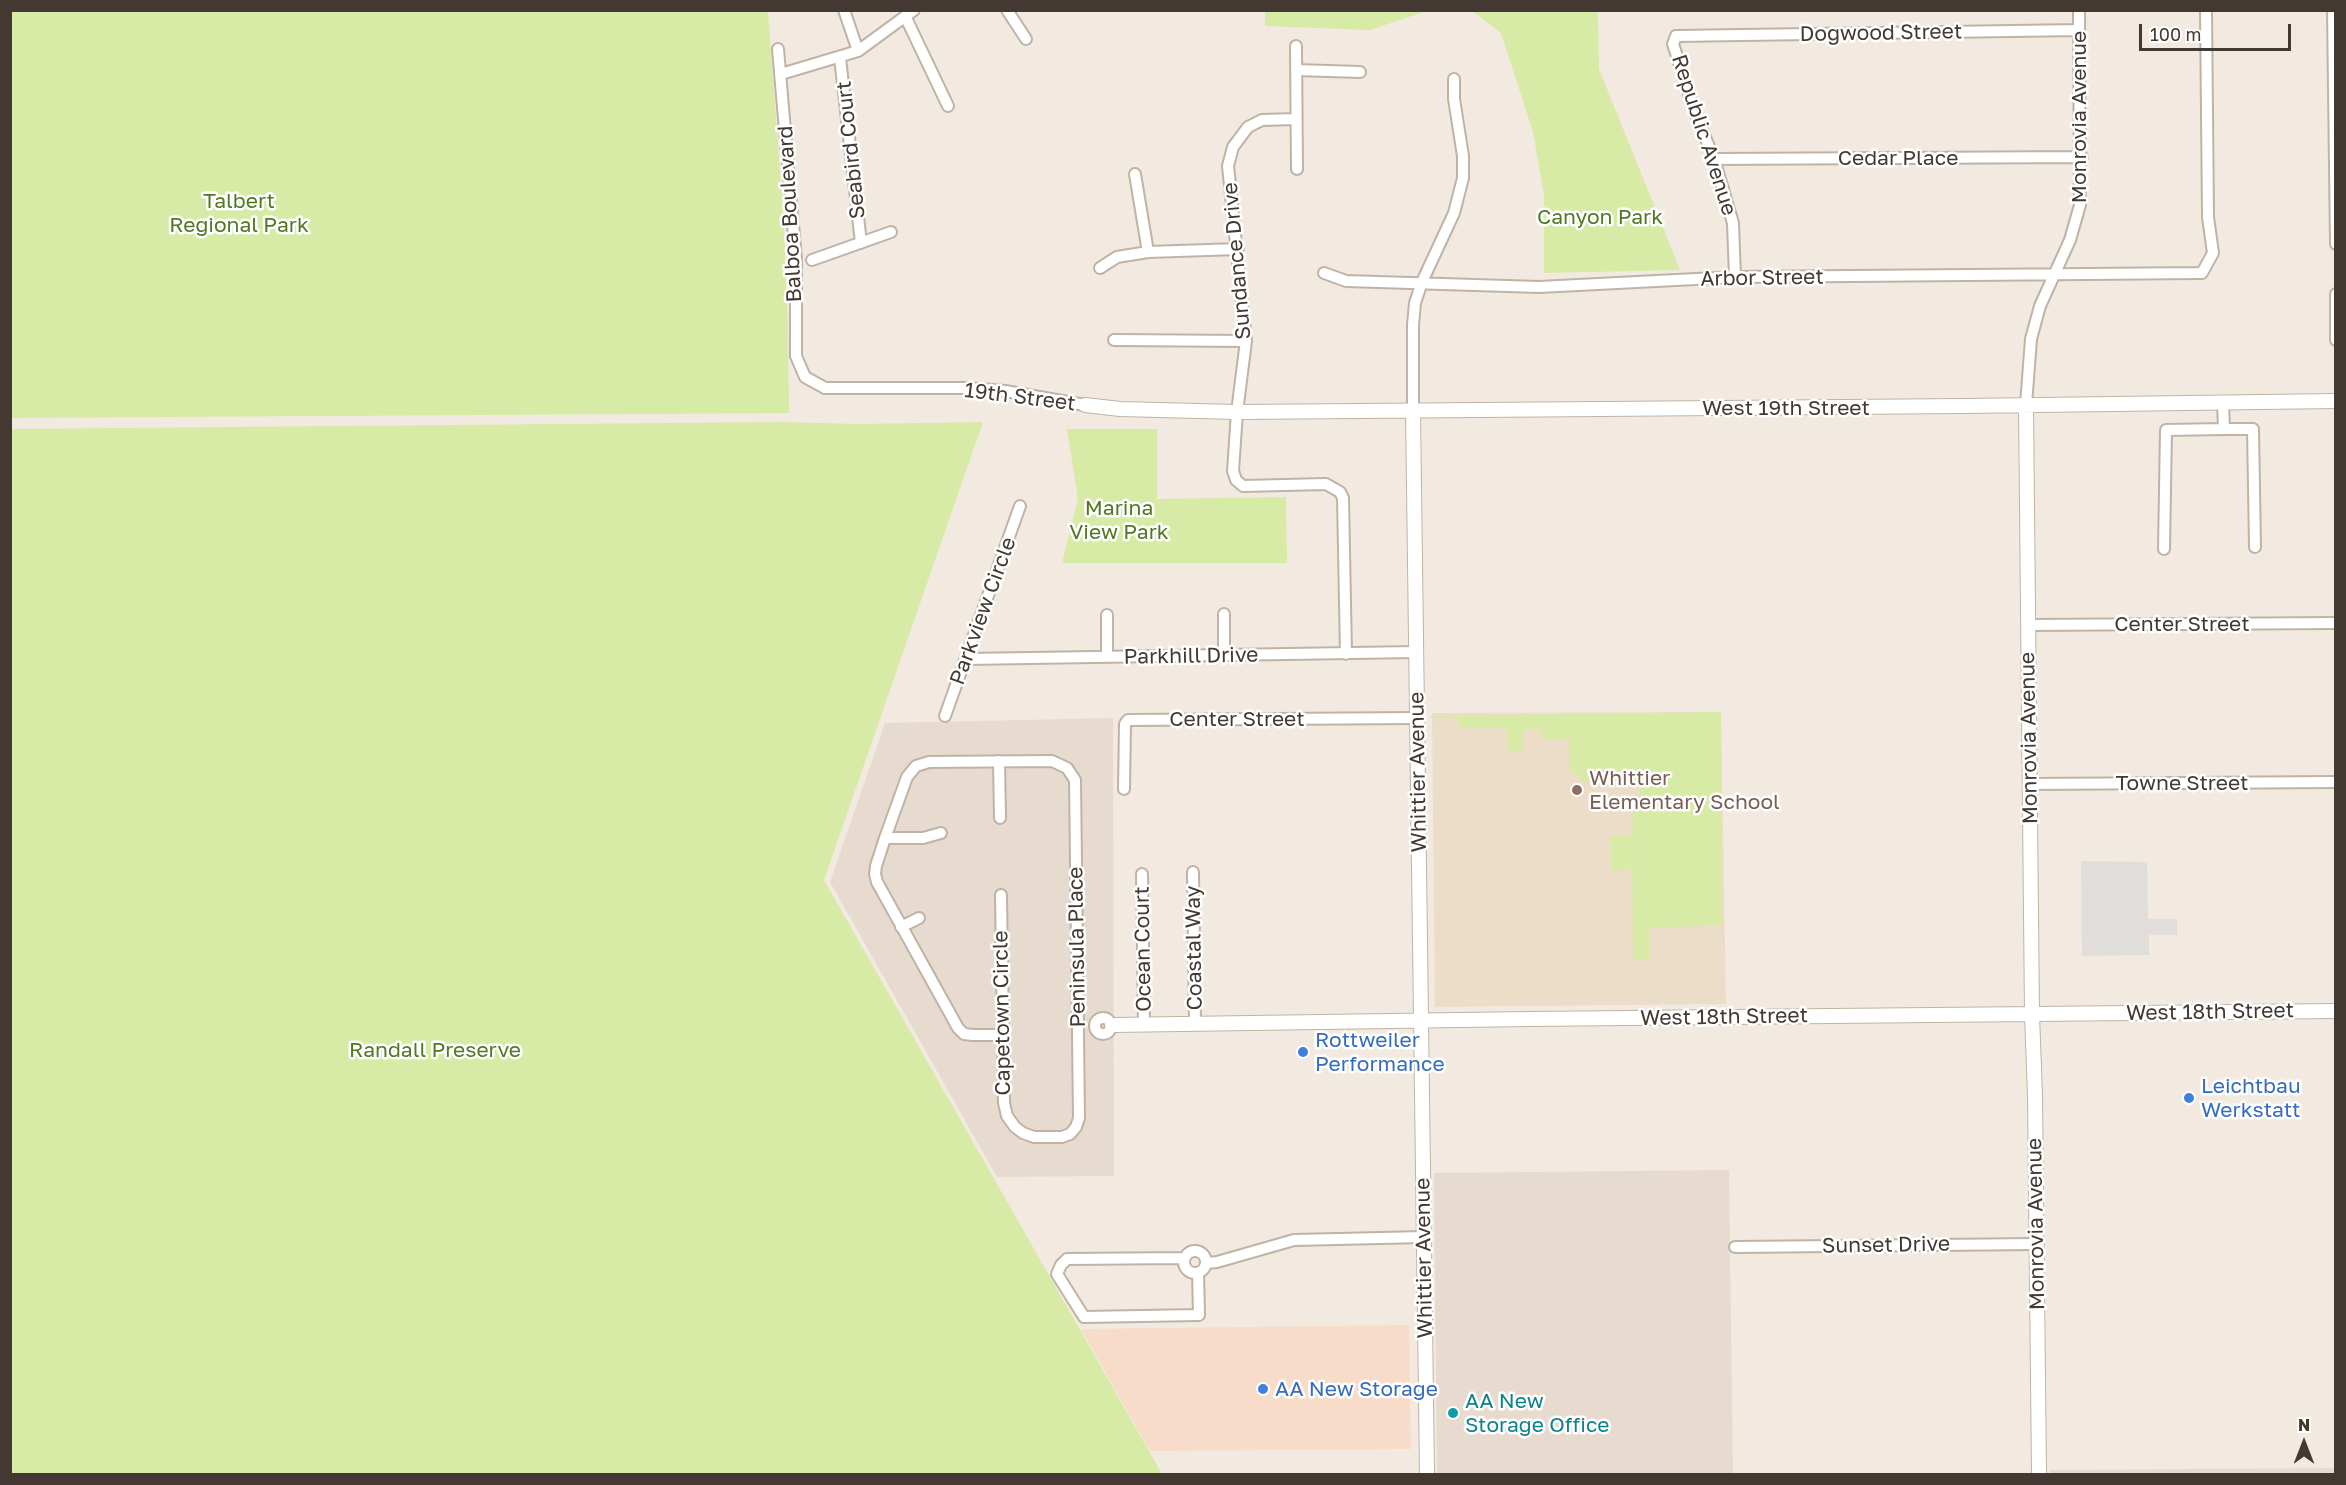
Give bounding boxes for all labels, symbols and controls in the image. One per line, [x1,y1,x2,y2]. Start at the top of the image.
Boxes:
scale bar [2142,12,2294,50]
street label: Dogwood Street [1800,19,1962,47]
text: 100 m [2150,23,2201,45]
street label: Monrovia Avenue [2066,31,2092,203]
street label: Republic Avenue [1666,51,1742,219]
street label: Seabird Court [831,80,871,220]
street label: Balboa Boulevard [773,125,807,303]
street label: Cedar Place [1838,145,1958,171]
street label: Sundance Drive [1218,181,1256,341]
park label: Talbert Regional Park [169,188,309,238]
park label: Canyon Park [1537,204,1663,230]
street label: Arbor Street [1700,264,1824,292]
street label: 19th Street [963,378,1077,416]
street label: West 19th Street [1702,395,1870,421]
park label: Marina View Park [1069,495,1169,545]
street label: Parkview Circle [945,534,1021,688]
street label: Center Street [2114,611,2250,637]
street label: Parkhill Drive [1123,642,1259,670]
street label: Monrovia Avenue [2015,652,2043,824]
street label: Whittier Avenue [1404,691,1432,853]
street label: Center Street [1169,706,1305,732]
place label: Whittier Elementary School [1589,765,1780,815]
street label: Towne Street [2115,770,2249,796]
marker: Whittier Elementary School [1570,783,1584,797]
street label: Peninsula Place [1063,866,1091,1028]
street label: Coastal Way [1180,885,1208,1011]
street label: Ocean Court [1129,886,1157,1012]
street label: Capetown Circle [988,930,1016,1096]
street label: West 18th Street [2126,998,2294,1026]
street label: West 18th Street [1640,1003,1808,1031]
place label: Rottweiler Performance [1315,1027,1445,1077]
park label: Randall Preserve [349,1037,521,1063]
marker: Rottweiler Performance [1296,1045,1310,1059]
place label: Leichtbau Werkstatt [2201,1073,2301,1123]
marker: Leichtbau Werkstatt [2182,1091,2196,1105]
street label: Monrovia Avenue [2022,1138,2050,1310]
street label: Whittier Avenue [1410,1177,1438,1339]
street label: Sunset Drive [1822,1231,1950,1259]
place label: AA New Storage [1275,1376,1438,1402]
marker: AA New Storage [1256,1382,1270,1396]
place label: AA New Storage Office [1465,1388,1610,1438]
marker: AA New Storage Office [1446,1406,1460,1420]
north arrow [2274,1413,2334,1473]
text: N [2298,1415,2310,1435]

